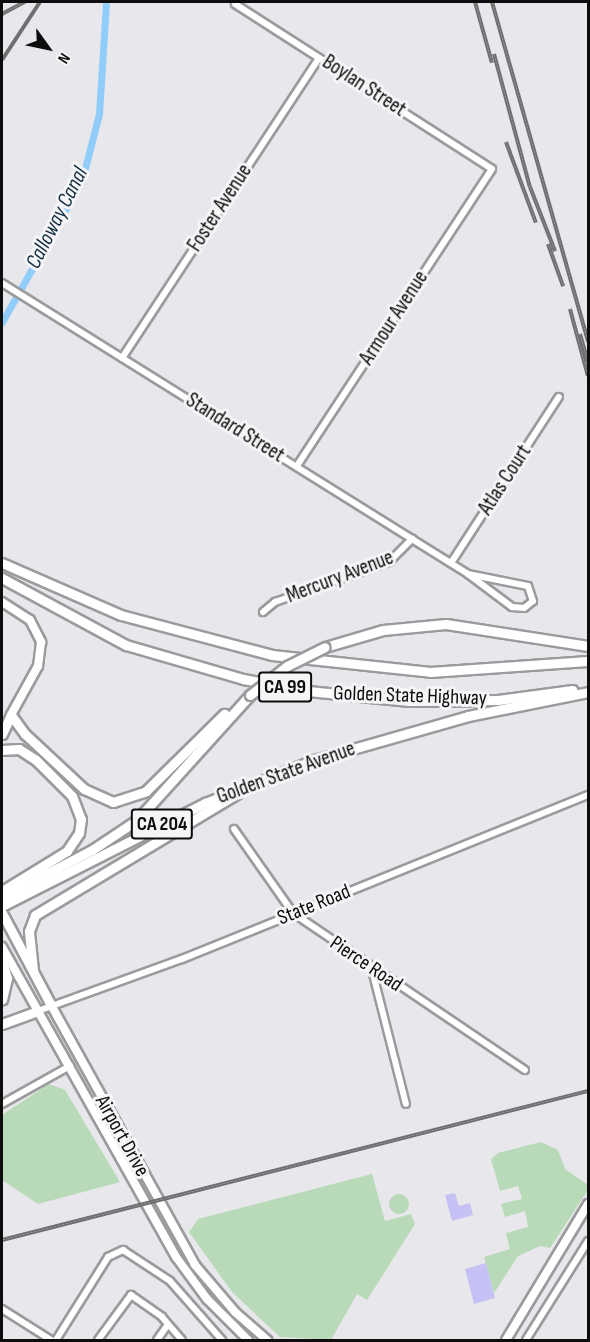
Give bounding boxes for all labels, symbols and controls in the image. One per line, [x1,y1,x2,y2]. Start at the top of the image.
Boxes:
north arrow [18,18,78,78]
text: N [53,49,74,67]
street label: Boylan Street [317,50,411,122]
street label: Foster Avenue [182,159,258,257]
water label: Calloway Canal [20,163,94,273]
street label: Armour Avenue [354,266,434,370]
street label: Standard Street [181,388,289,468]
street label: Atlas Court [473,440,537,520]
street label: Mercury Avenue [283,545,397,609]
road number: CA 99 [258,670,312,704]
street label: Golden State Highway [333,681,487,711]
street label: Golden State Avenue [213,736,359,810]
road number: CA 204 [130,807,194,841]
street label: State Road [274,879,354,931]
street label: Pierce Road [325,931,407,997]
street label: Airport Drive [89,1091,155,1181]

